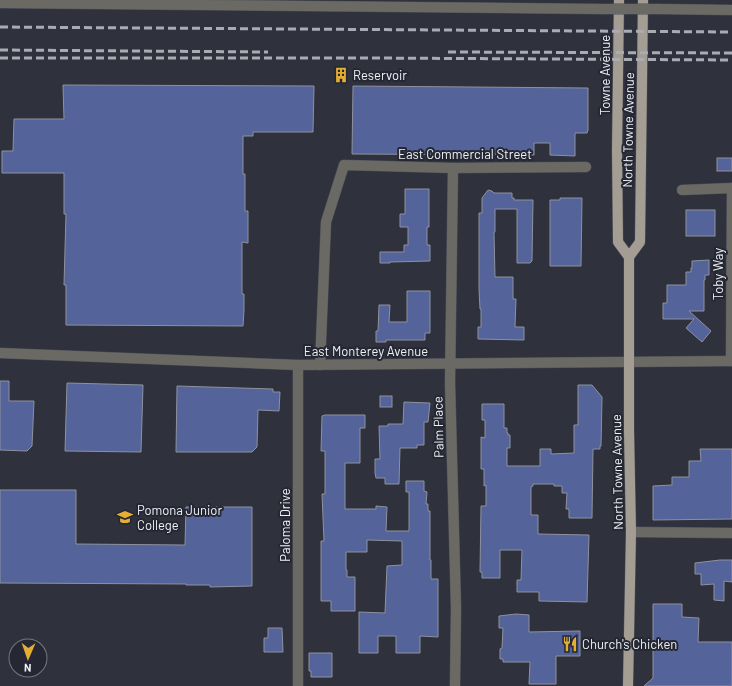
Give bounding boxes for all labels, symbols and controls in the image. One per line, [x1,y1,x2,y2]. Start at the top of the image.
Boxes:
street label: Towne Avenue [597,35,613,115]
building icon: Reservoir [332,66,350,84]
place label: Reservoir [353,67,407,83]
street label: North Towne Avenue [619,72,637,188]
street label: East Commercial Street [398,146,532,162]
street label: Toby Way [710,248,726,300]
street label: East Monterey Avenue [304,343,428,359]
street label: Palm Place [429,396,447,458]
street label: North Towne Avenue [608,414,626,530]
street label: Paloma Drive [277,488,293,562]
place label: Pomona Junior College [137,502,222,533]
school or university icon: Pomona Junior College [116,508,134,526]
restaurant icon: Church's Chicken [561,635,579,653]
place label: Church's Chicken [582,636,677,652]
north arrow [8,638,48,678]
text: N [24,662,32,675]

